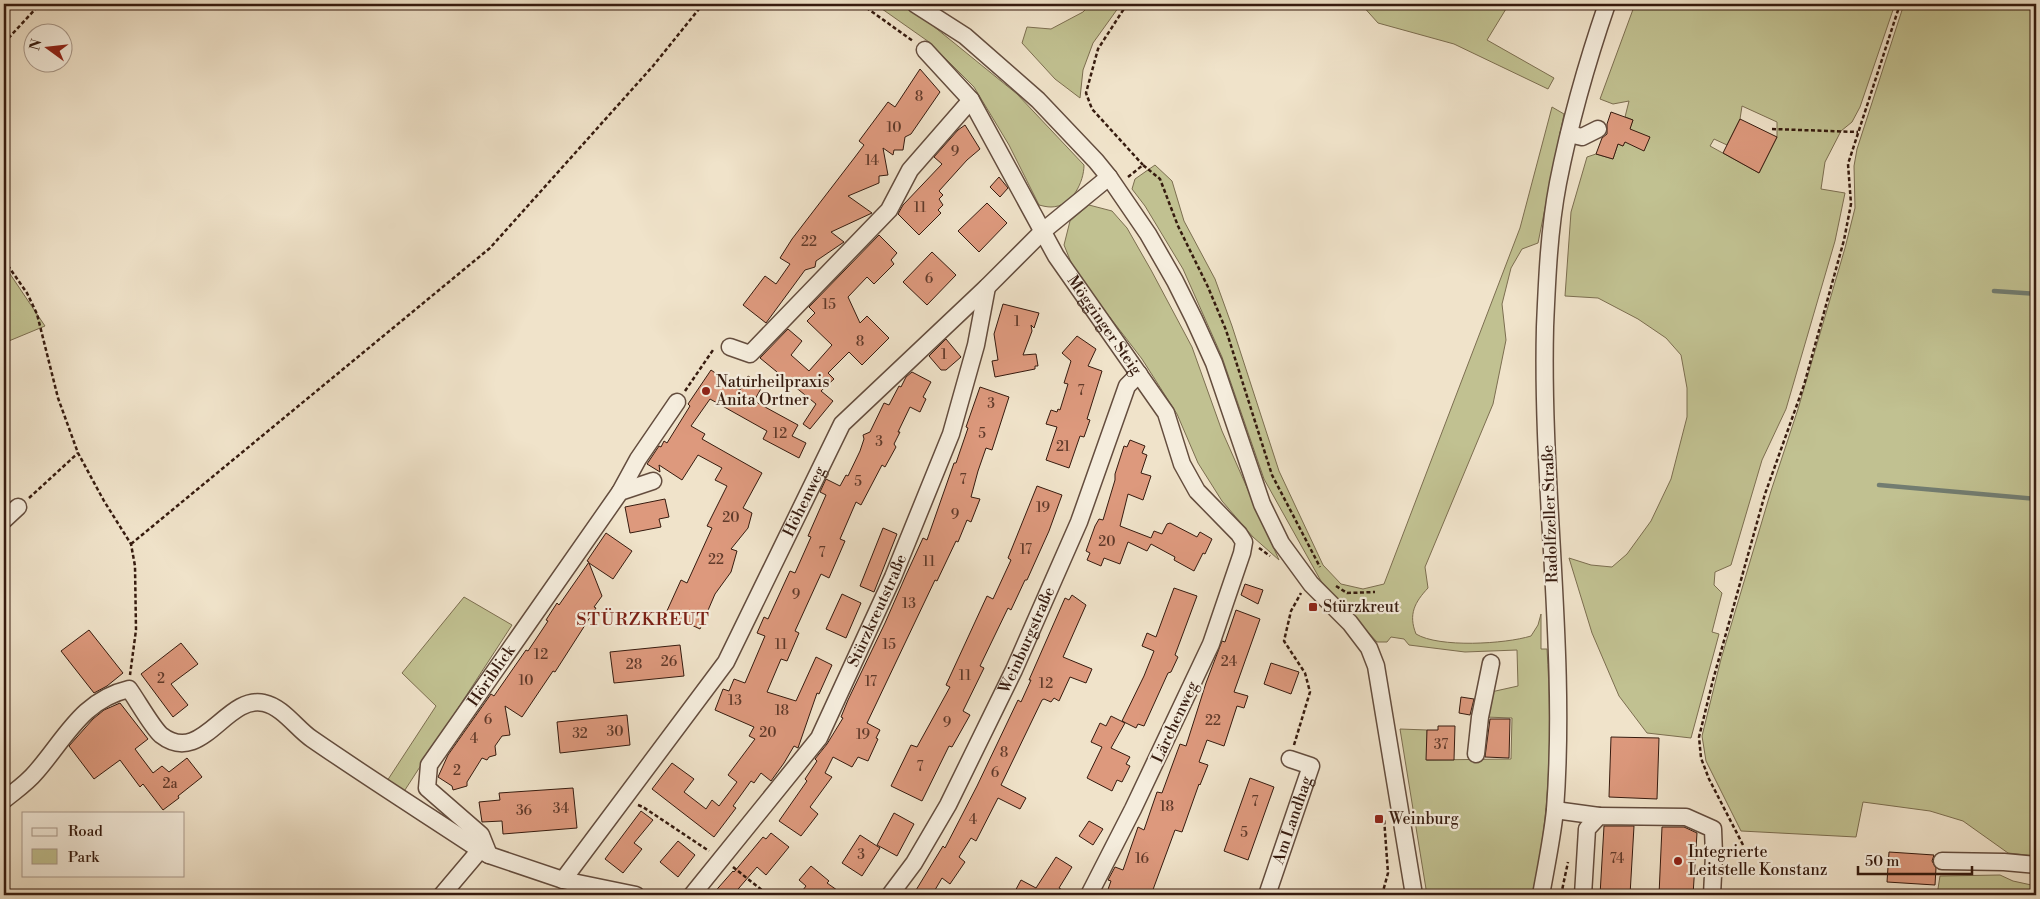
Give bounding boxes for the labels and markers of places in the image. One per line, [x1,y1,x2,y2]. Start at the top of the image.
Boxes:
place label: Naturheilpraxis Anita Ortner [715,372,829,410]
marker: Naturheilpraxis Anita Ortner [700,385,712,397]
place label: Stürzkreut [1323,597,1400,617]
marker: Stürzkreut [1307,601,1319,613]
place label: Weinburg [1388,809,1459,829]
marker: Weinburg [1373,813,1385,825]
place label: Integrierte Leitstelle Konstanz [1688,842,1827,880]
marker: Integrierte Leitstelle Konstanz [1672,855,1684,867]

